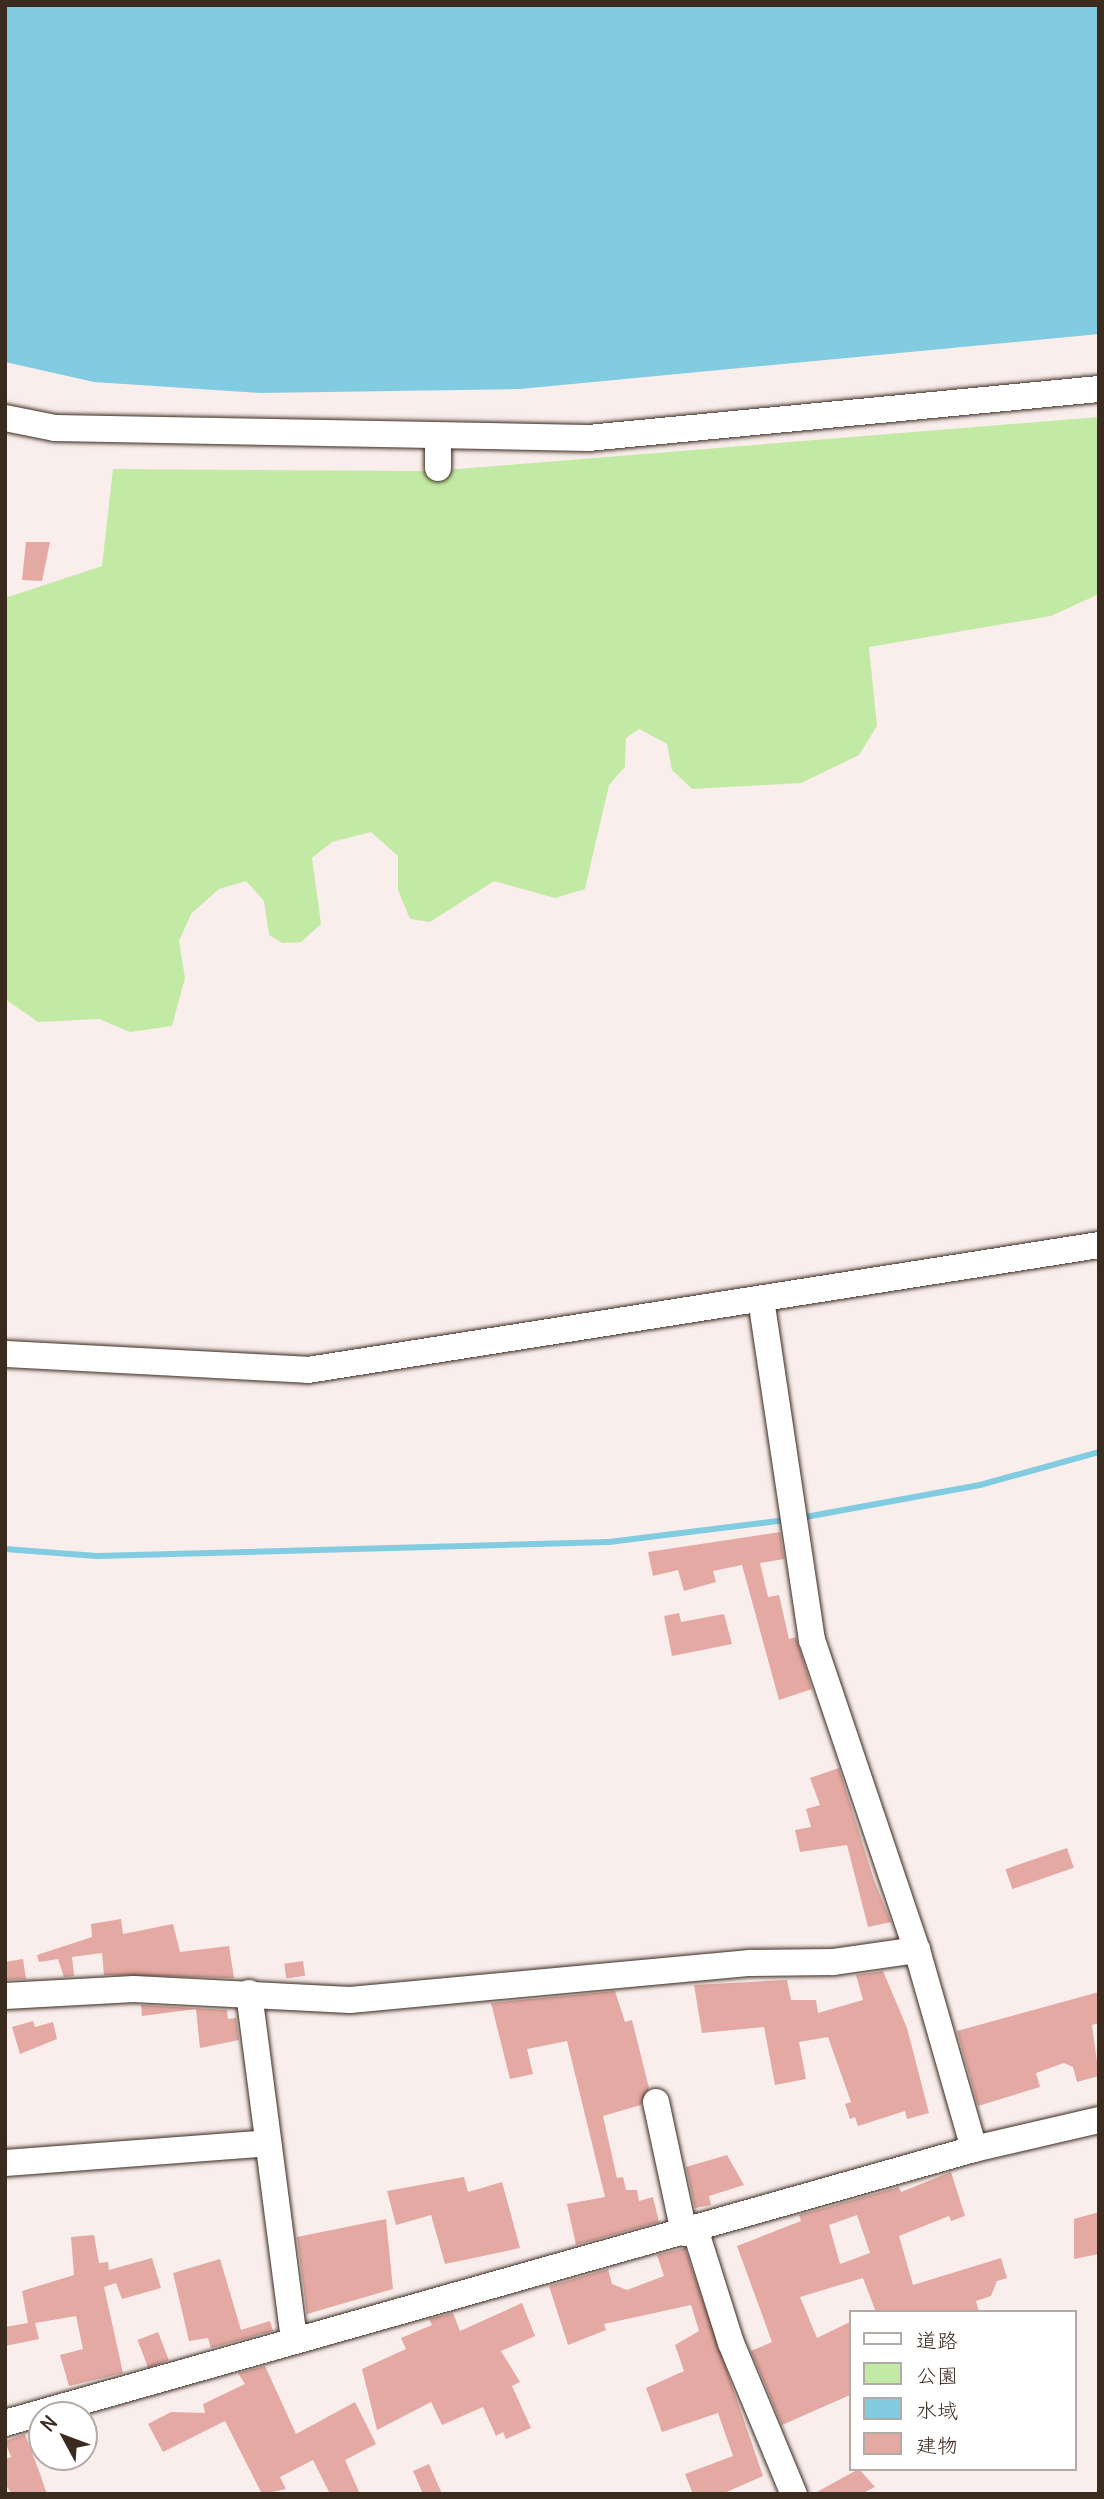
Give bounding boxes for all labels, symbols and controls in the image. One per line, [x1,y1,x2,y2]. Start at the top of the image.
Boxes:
legend [848,2310,1076,2471]
text: 道路 [916,2327,958,2354]
text: 公園 [916,2362,958,2389]
text: 水域 [916,2397,958,2424]
north arrow [28,2401,98,2471]
text: N [35,2411,62,2436]
text: 建物 [916,2432,958,2459]

